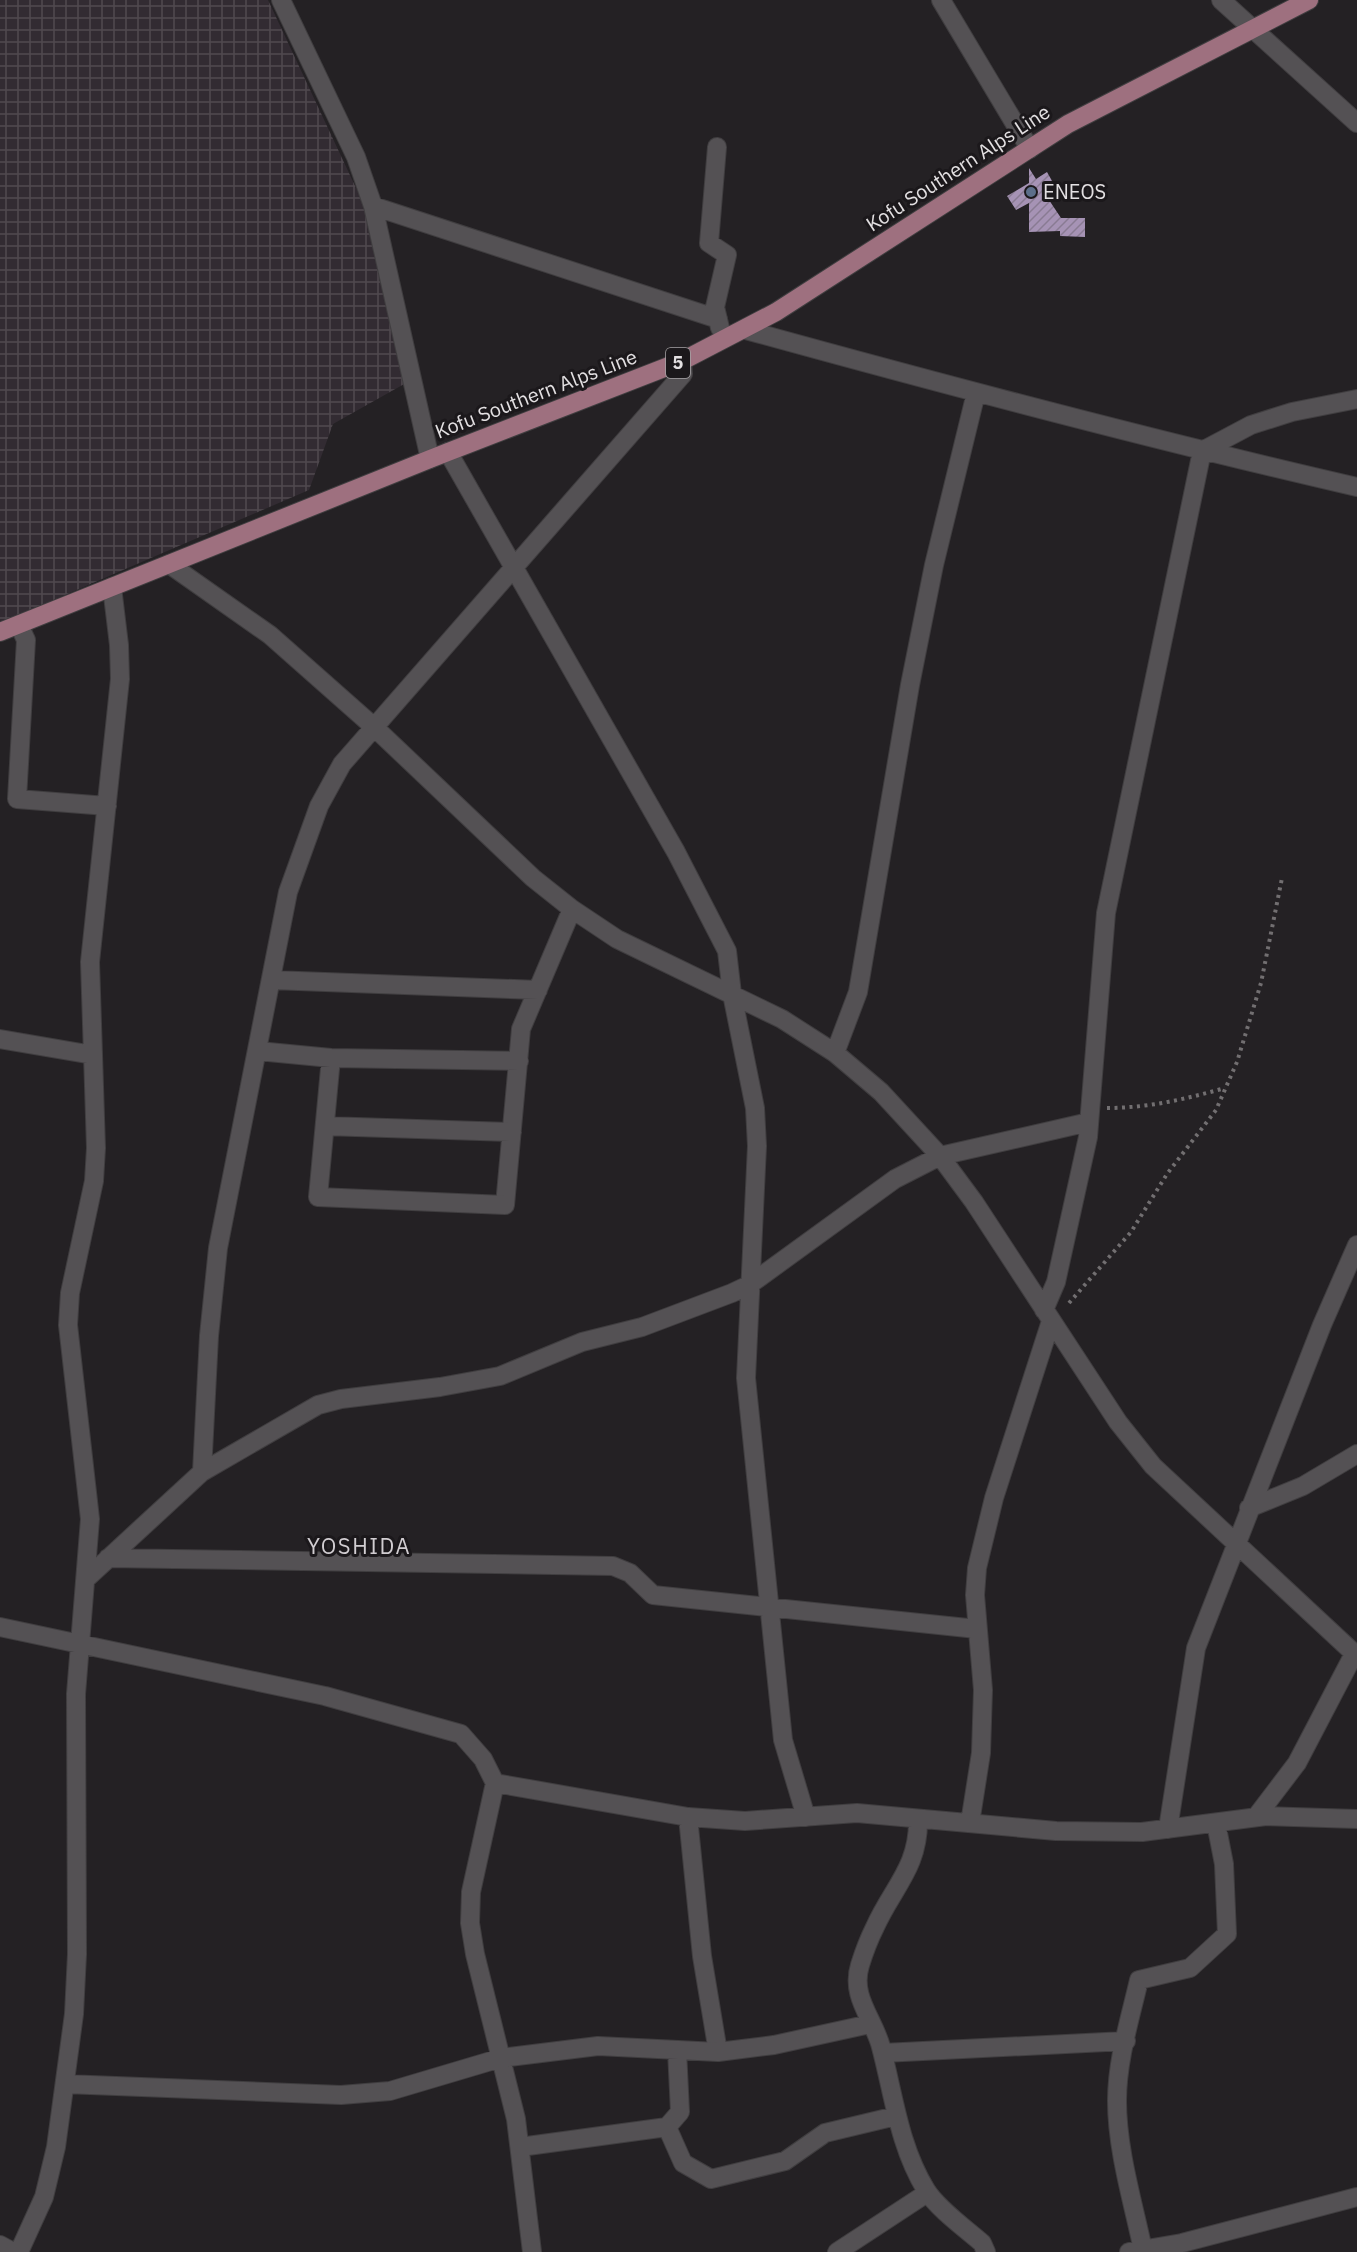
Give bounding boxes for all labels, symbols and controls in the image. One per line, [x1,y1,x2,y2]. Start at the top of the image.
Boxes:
street label: Kofu Southern Alps Line [860,98,1055,237]
place label: ENEOS [1043,178,1106,205]
marker: ENEOS [1024,185,1038,199]
street label: Kofu Southern Alps Line [431,342,641,445]
road number: 5 [666,348,690,378]
district label: YOSHIDA [307,1531,411,1560]

